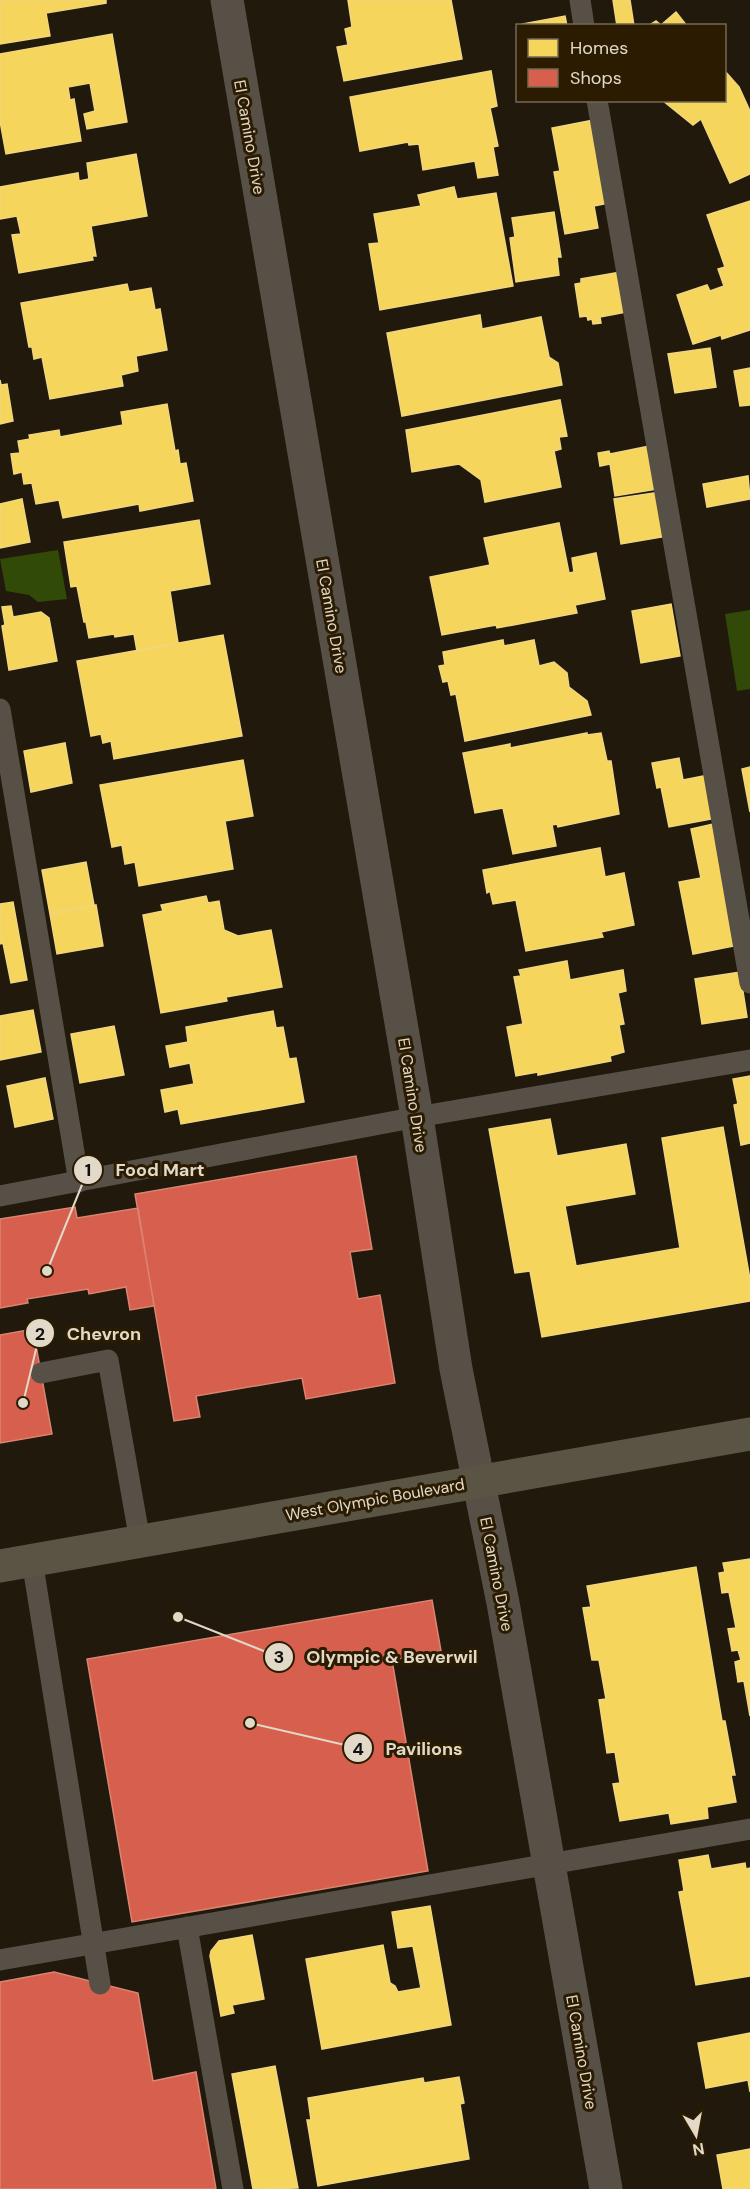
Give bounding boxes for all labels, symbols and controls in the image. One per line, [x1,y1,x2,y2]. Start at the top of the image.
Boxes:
legend [516,24,726,102]
text: Homes [570,36,628,60]
text: Shops [570,66,622,90]
street label: El Camino Drive [229,78,270,196]
street label: El Camino Drive [311,557,352,675]
street label: El Camino Drive [393,1036,432,1154]
callout: Food Mart [73,1152,217,1188]
text: 1 [85,1158,91,1182]
text: Food Mart [115,1158,205,1182]
callout: Chevron [25,1315,153,1351]
text: 2 [35,1322,45,1346]
text: Chevron [67,1322,141,1346]
street label: West Olympic Boulevard [284,1473,466,1526]
street label: El Camino Drive [475,1515,518,1633]
callout: Olympic & Beverwil [264,1639,490,1675]
text: 3 [274,1645,284,1669]
text: Olympic & Beverwil [306,1645,478,1669]
callout: Pavilions [343,1730,474,1766]
text: 4 [352,1737,364,1761]
text: Pavilions [385,1737,463,1761]
street label: El Camino Drive [561,1993,602,2111]
north arrow [666,2105,726,2165]
text: N [691,2138,706,2161]

